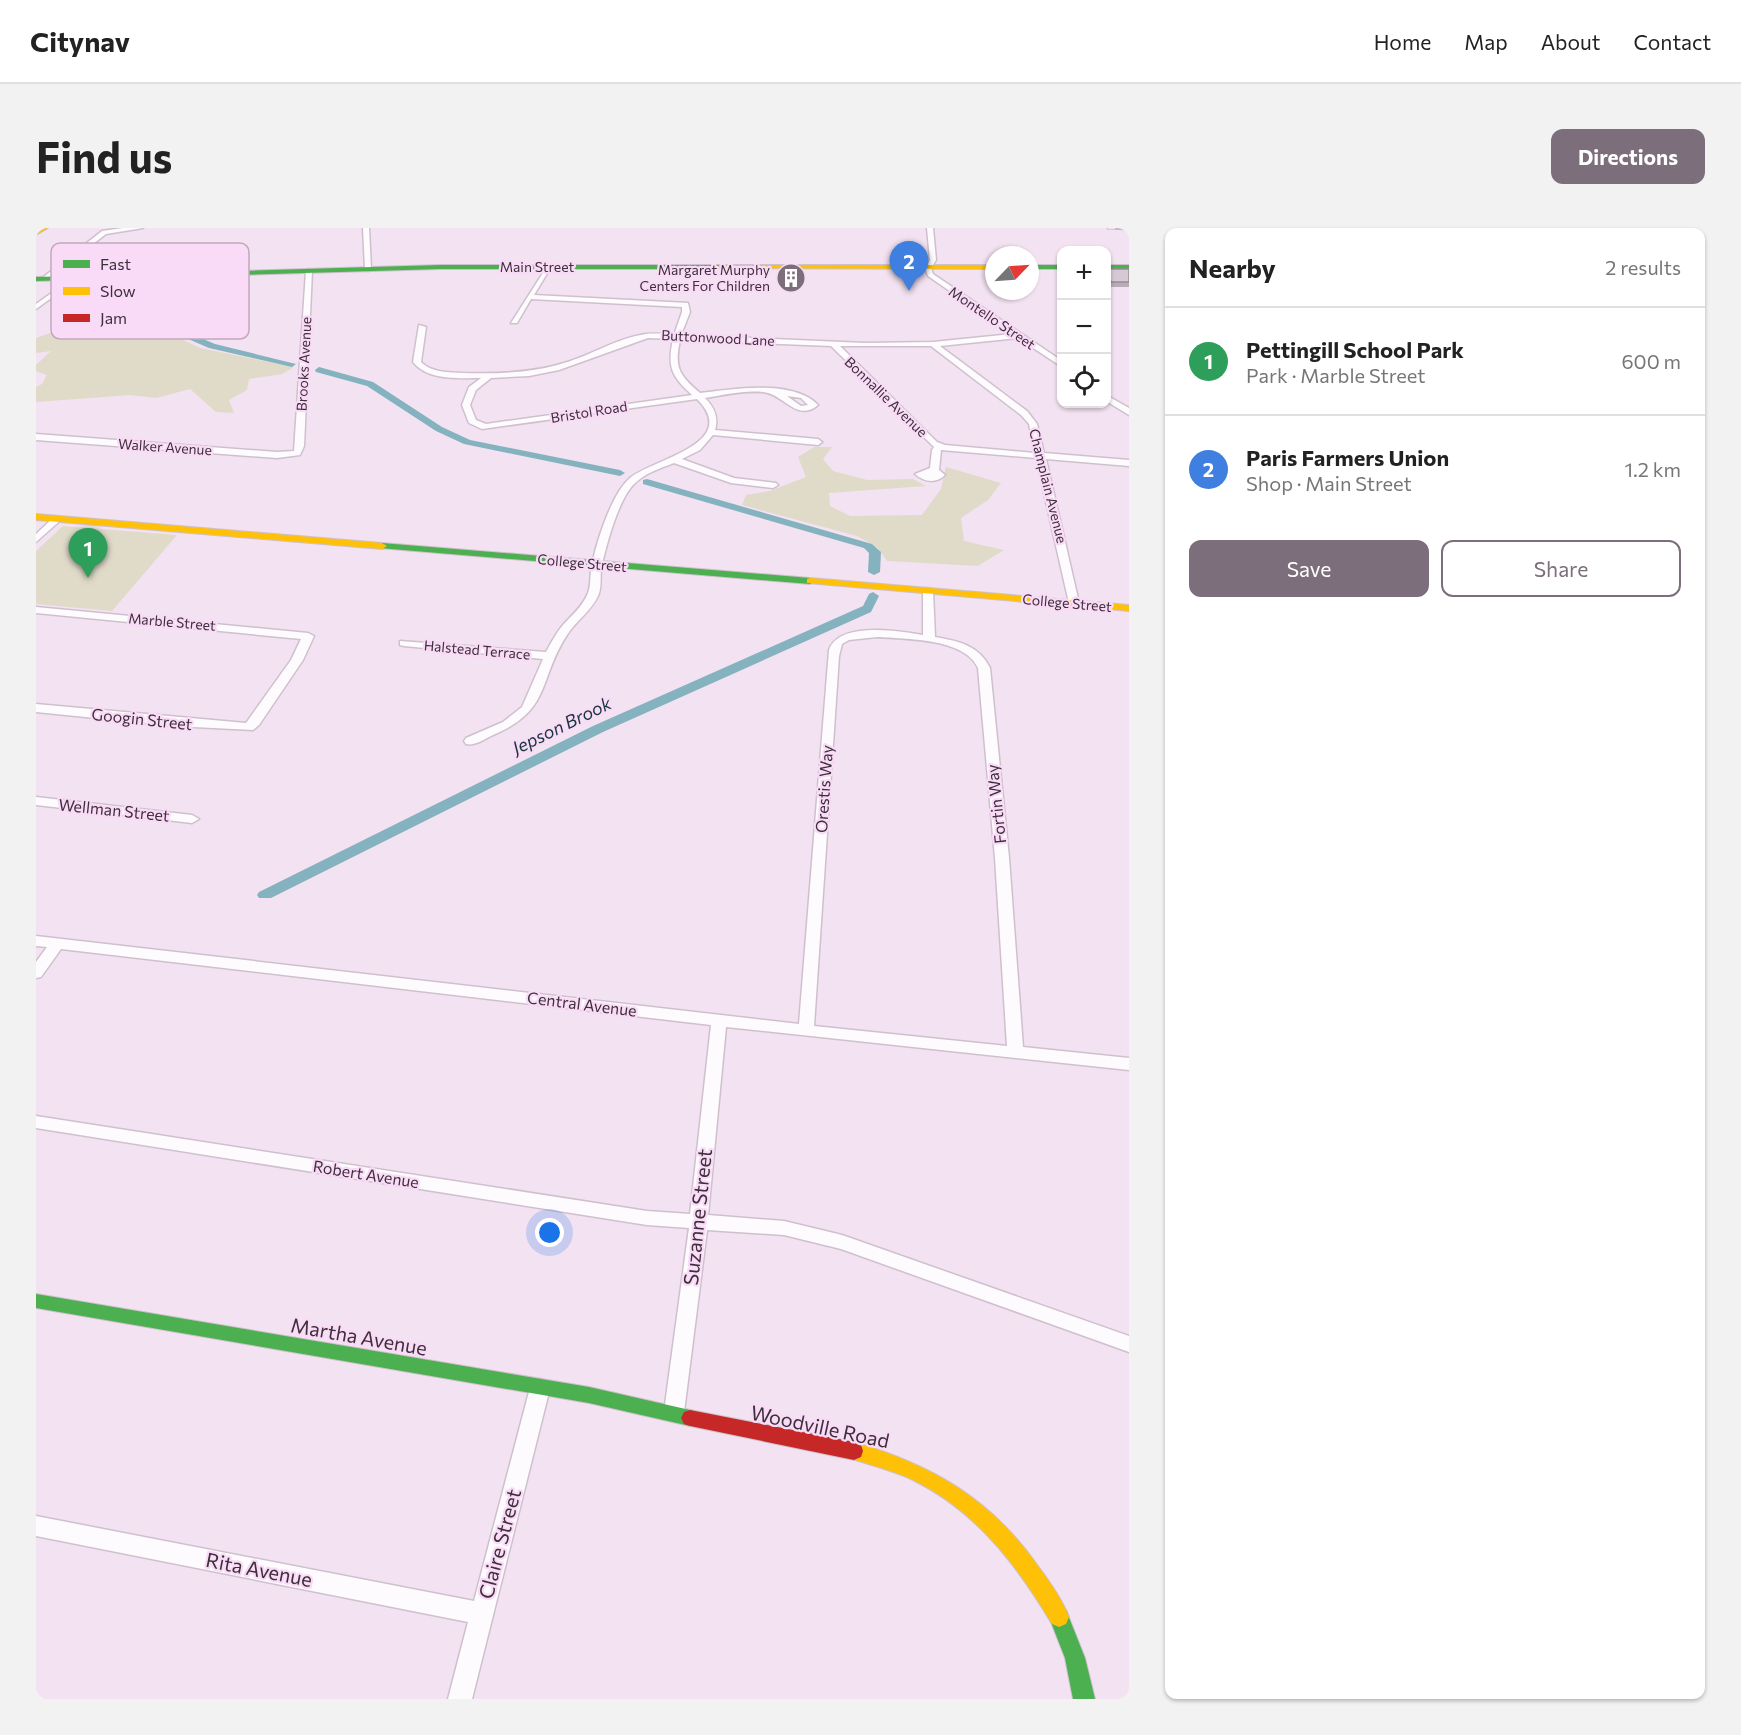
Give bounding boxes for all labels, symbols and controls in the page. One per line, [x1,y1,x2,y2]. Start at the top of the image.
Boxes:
text: Citynav [30,24,130,58]
text: Home [1374,29,1431,54]
text: Map [1464,29,1508,54]
text: About [1541,29,1600,54]
text: Contact [1633,29,1711,54]
button: Directions [1551,129,1705,184]
text: Find us [36,130,172,182]
pin: 2 [890,242,928,291]
legend [51,243,249,339]
north arrow [985,246,1039,300]
map controls [1057,246,1111,408]
button: + [1057,246,1111,300]
text: Nearby [1189,252,1276,283]
text: Fast [100,254,131,273]
text: 2 results [1605,255,1681,279]
street label: Main Street [500,258,574,275]
place label: Margaret Murphy Centers For Children [640,261,770,294]
building icon: Margaret Murphy Centers For Children [775,262,807,294]
text: Slow [100,281,136,300]
street label: Montello Street [946,282,1039,353]
button: − [1057,300,1111,354]
text: Jam [100,308,127,327]
street label: Brooks Avenue [293,316,314,412]
street label: Buttonwood Lane [661,326,775,349]
text: Pettingill School Park [1246,336,1464,363]
text: 1 [1204,349,1213,373]
text: 600 m [1621,349,1681,373]
street label: Bonnallie Avenue [842,353,931,440]
button: locate [1057,354,1111,408]
text: Park · Marble Street [1246,363,1425,387]
street label: Bristol Road [549,397,629,426]
street label: Champlain Avenue [1026,427,1071,545]
street label: Walker Avenue [118,435,213,458]
text: Paris Farmers Union [1246,444,1449,471]
text: 2 [1203,457,1214,481]
text: 1.2 km [1625,457,1681,481]
text: Shop · Main Street [1246,471,1412,495]
pin: 1 [68,528,108,578]
button: Save [1189,540,1429,597]
button: Share [1441,540,1681,597]
street label: College Street [537,550,628,575]
street label: College Street [1022,590,1113,615]
street label: Marble Street [128,609,217,634]
street label: Halstead Terrace [423,636,531,663]
water label: Jepson Brook [507,691,616,759]
street label: Googin Street [91,704,194,733]
street label: Orestis Way [811,744,836,833]
street label: Fortin Way [982,763,1009,845]
street label: Wellman Street [58,794,171,825]
street label: Central Avenue [526,987,638,1020]
street label: Suzanne Street [678,1147,716,1286]
street label: Robert Avenue [312,1156,420,1191]
your location [535,1218,564,1247]
street label: Martha Avenue [289,1312,429,1360]
street label: Woodville Road [749,1400,892,1452]
street label: Claire Street [473,1486,525,1601]
street label: Rita Avenue [204,1547,314,1591]

